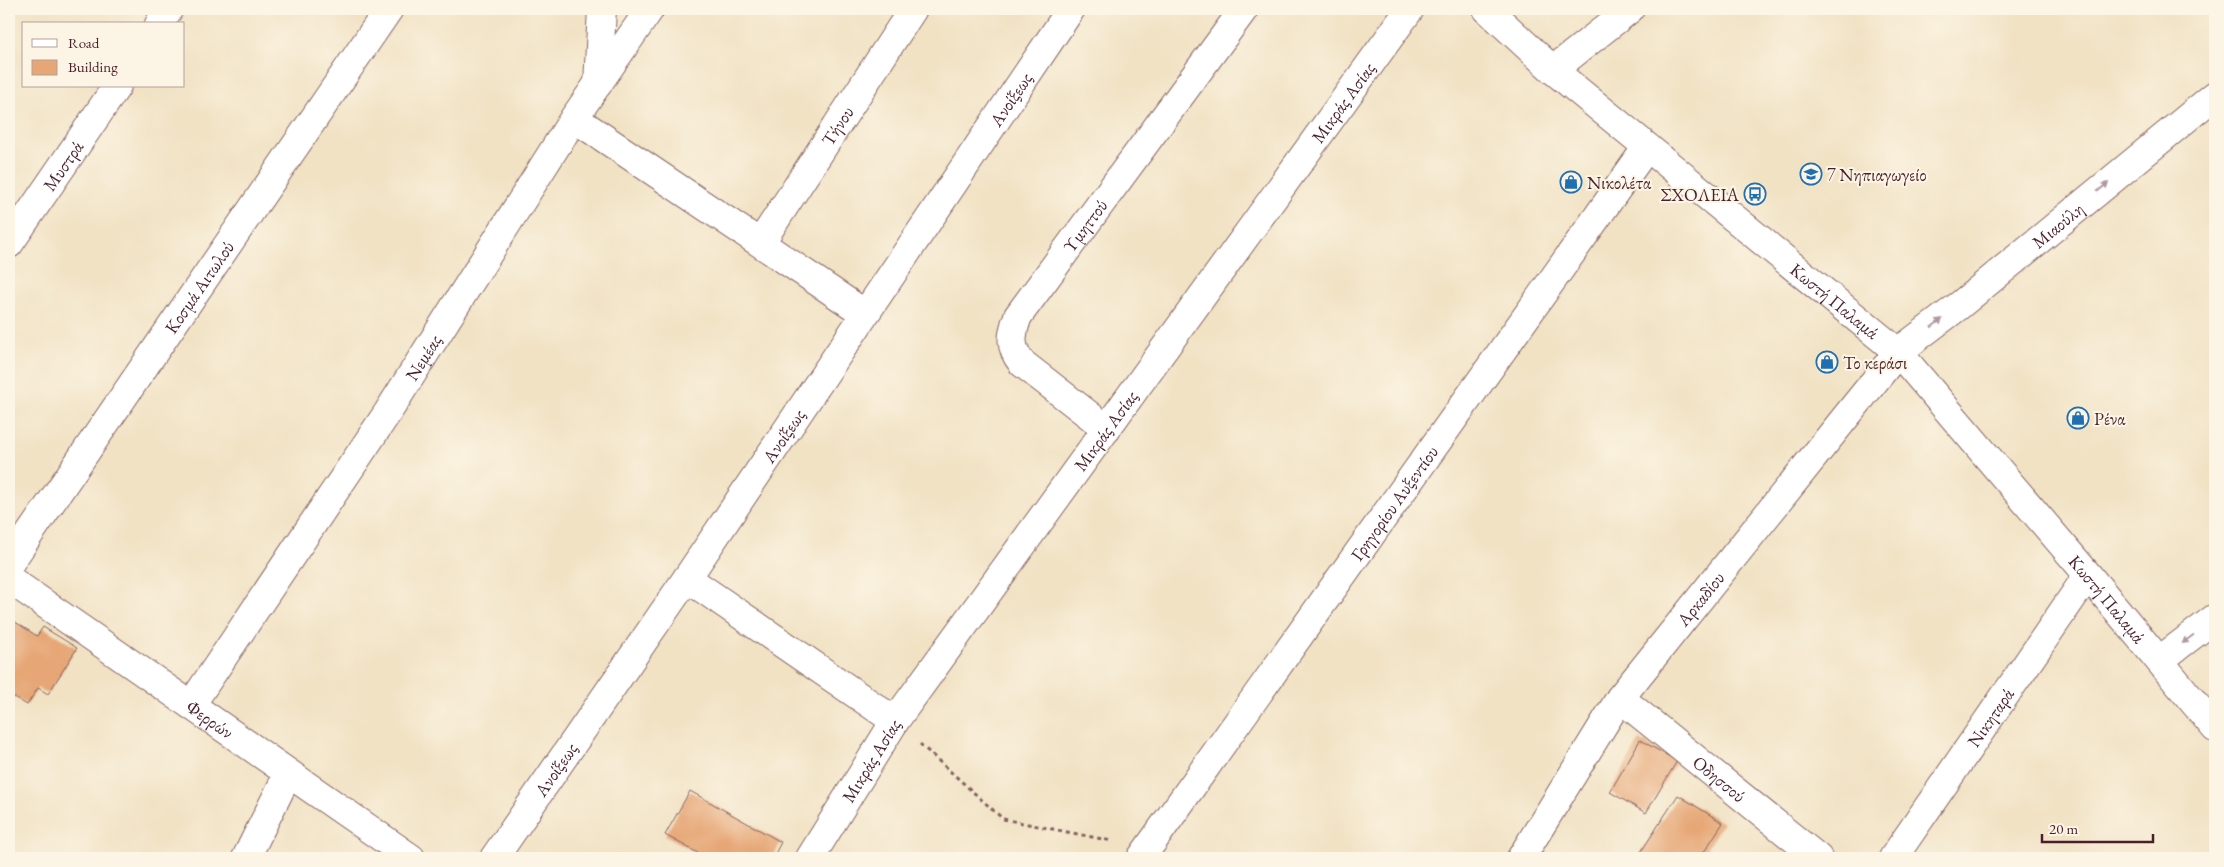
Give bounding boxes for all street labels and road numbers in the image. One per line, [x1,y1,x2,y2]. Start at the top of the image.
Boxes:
street label: Μικράς Ασίας [1306,57,1380,147]
street label: Ανοίξεως [983,68,1037,131]
street label: Τήνου [816,101,858,150]
street label: Μυστρά [37,135,88,195]
street label: Υμηττού [1057,194,1112,257]
street label: Μιαούλη [2027,197,2088,253]
street label: Κοσμά Αιτωλού [159,236,239,338]
street label: Κωστή Παλαμά [1786,257,1885,344]
street label: Νεμέας [400,330,446,385]
street label: Μικράς Ασίας [1068,385,1142,475]
street label: Ανοίξεως [756,404,810,468]
street label: Γρηγορίου Αυξεντίου [1345,441,1443,565]
street label: Κωστή Παλαμά [2064,550,2151,648]
street label: Αρκαδίου [1671,566,1729,631]
street label: Νικηταρά [1962,683,2019,751]
street label: Φερρών [182,694,238,743]
street label: Μικράς Ασίας [836,714,905,806]
street label: Ανοίξεως [528,738,582,801]
street label: Οδησσού [1688,750,1751,807]

